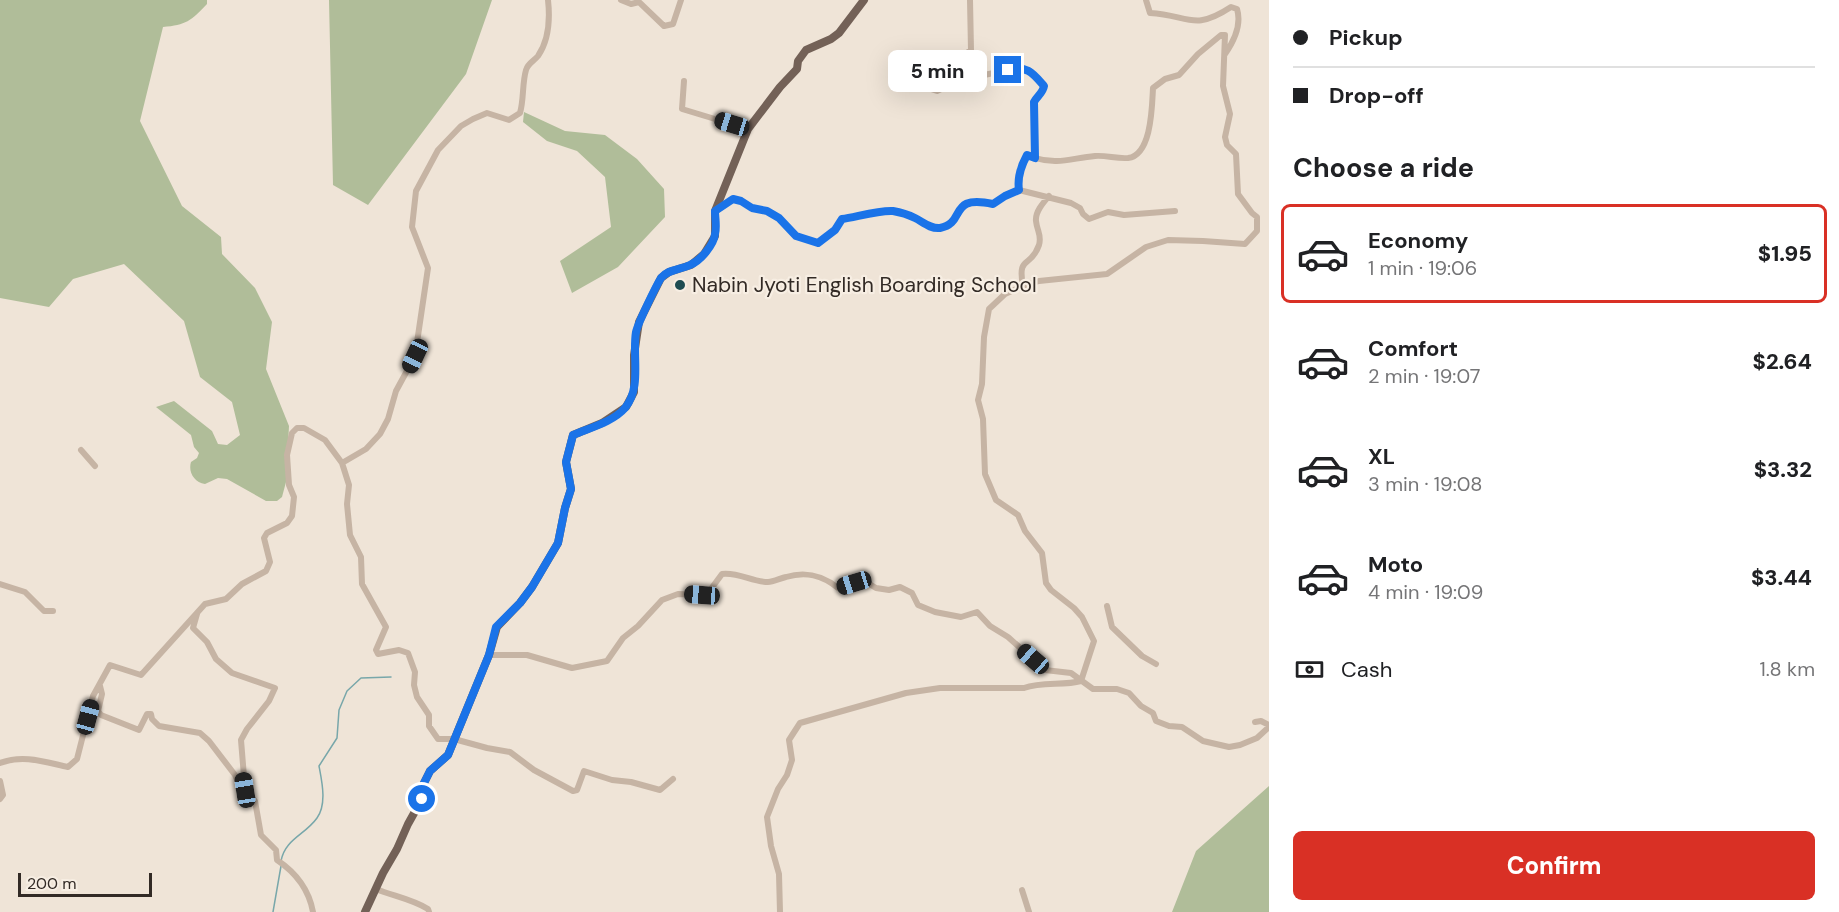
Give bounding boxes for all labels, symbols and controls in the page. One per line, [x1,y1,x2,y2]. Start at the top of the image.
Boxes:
text: Pickup [1329,23,1403,52]
callout: 5 min [888,49,987,91]
route end [994,56,1021,83]
text: 5 min [911,58,964,84]
text: Drop-off [1329,81,1424,110]
car [712,110,752,138]
text: Choose a ride [1293,150,1474,185]
text: Economy [1368,226,1468,255]
icon: car [1296,227,1350,281]
text: $1.95 [1758,239,1812,268]
text: 1 min · 19:06 [1368,255,1477,281]
place label: Nabin Jyoti English Boarding School [692,271,1037,299]
marker: Nabin Jyoti English Boarding School [673,278,687,292]
text: Comfort [1368,334,1458,363]
icon: car [1296,335,1350,389]
car [399,336,431,376]
text: $2.64 [1753,347,1812,376]
text: 2 min · 19:07 [1368,363,1480,389]
text: XL [1368,442,1395,471]
icon: car [1296,443,1350,497]
text: $3.32 [1754,455,1812,484]
text: 3 min · 19:08 [1368,471,1483,497]
text: Moto [1368,550,1423,579]
icon: car [1296,551,1350,605]
text: $3.44 [1751,563,1812,592]
car [834,569,874,597]
text: 4 min · 19:09 [1368,579,1483,605]
car [683,585,721,605]
car [1014,640,1052,678]
icon: cash [1293,653,1326,686]
text: Cash [1341,655,1392,684]
text: 1.8 km [1759,656,1815,682]
car [75,697,101,737]
car [233,771,257,809]
route start [408,785,435,812]
button: Confirm [1293,831,1815,900]
scale bar [18,870,152,898]
text: 200 m [27,873,76,894]

